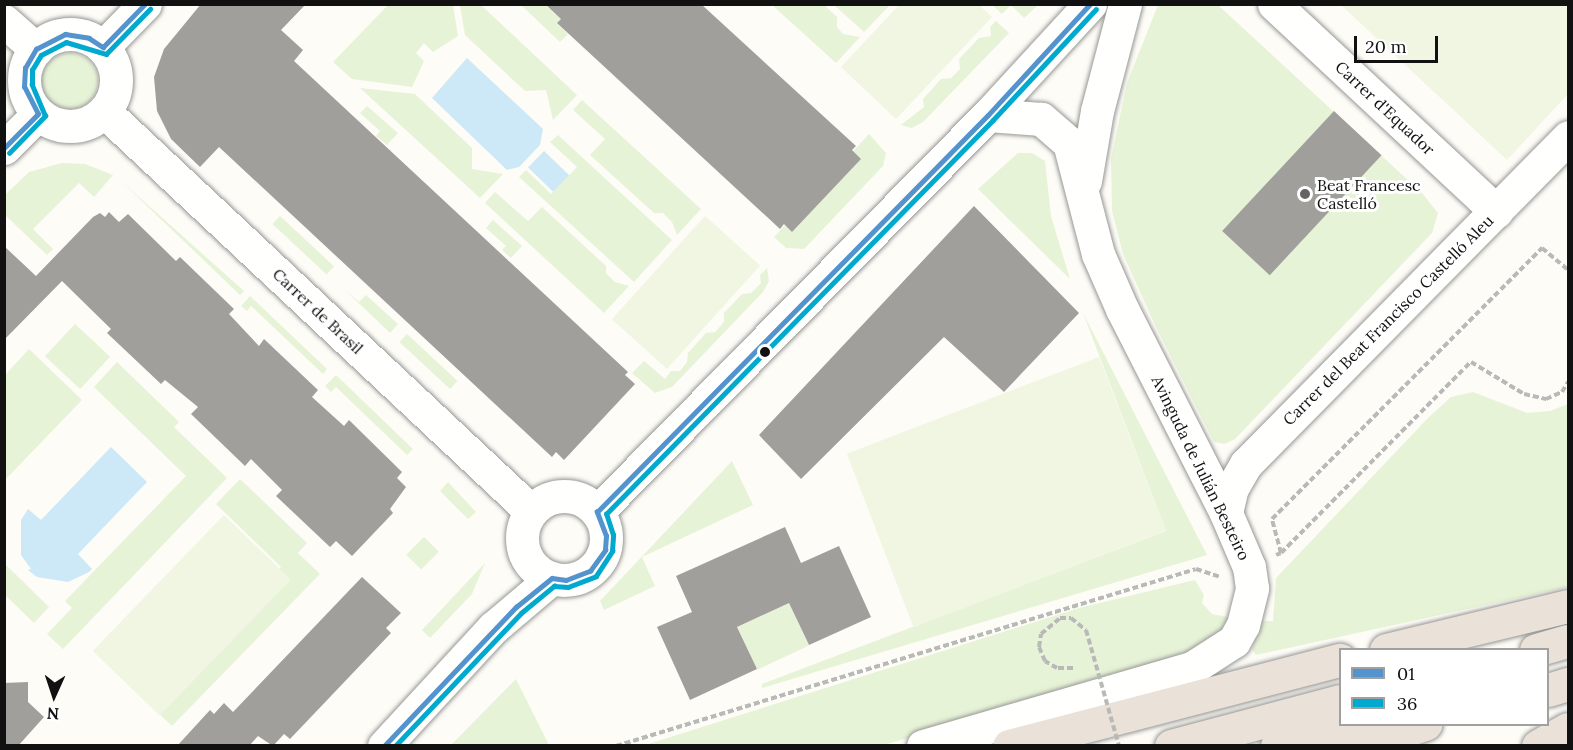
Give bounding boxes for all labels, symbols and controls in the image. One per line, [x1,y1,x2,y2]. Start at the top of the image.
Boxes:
scale bar [1357,24,1441,62]
text: 20 m [1365,35,1407,58]
street label: Carrer d'Equador [1331,57,1439,159]
place label: Beat Francesc Castelló [1317,175,1421,213]
marker: Beat Francesc Castelló [1298,187,1312,201]
street label: Carrer del Beat Francisco Castelló Aleu [1279,211,1497,429]
street label: Carrer de Brasil [269,264,367,358]
unlabelled marker [759,346,771,358]
street label: Avinguda de Julián Besteiro [1148,373,1254,563]
legend [1339,648,1549,726]
text: 01 [1397,662,1415,685]
north arrow [24,666,84,726]
text: 36 [1397,692,1417,715]
text: N [46,704,60,724]

